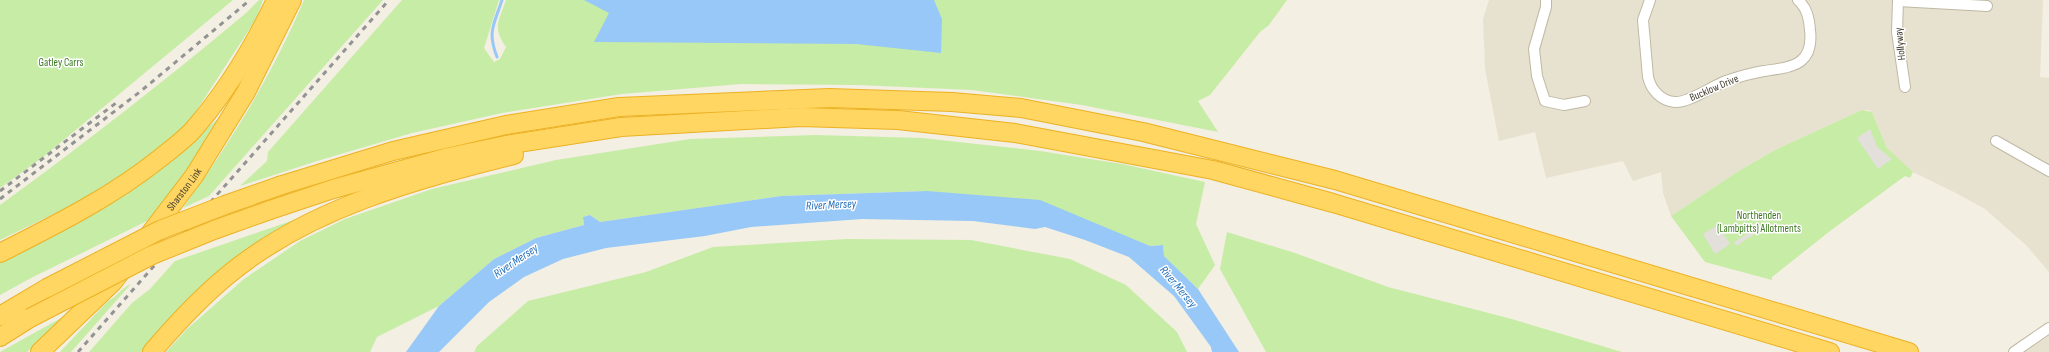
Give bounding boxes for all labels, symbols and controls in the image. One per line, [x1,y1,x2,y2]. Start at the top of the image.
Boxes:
street label: Hollyway [1892,26,1908,61]
park label: Gatley Carrs [39,56,83,69]
street label: Bucklow Drive [1688,72,1740,104]
street label: Sharston Link [164,165,204,213]
water label: River Mersey [806,196,857,214]
park label: Northenden (Lambpitts) Allotments [1717,209,1801,235]
water label: River Mersey [491,240,541,281]
water label: River Mersey [1156,263,1200,311]

